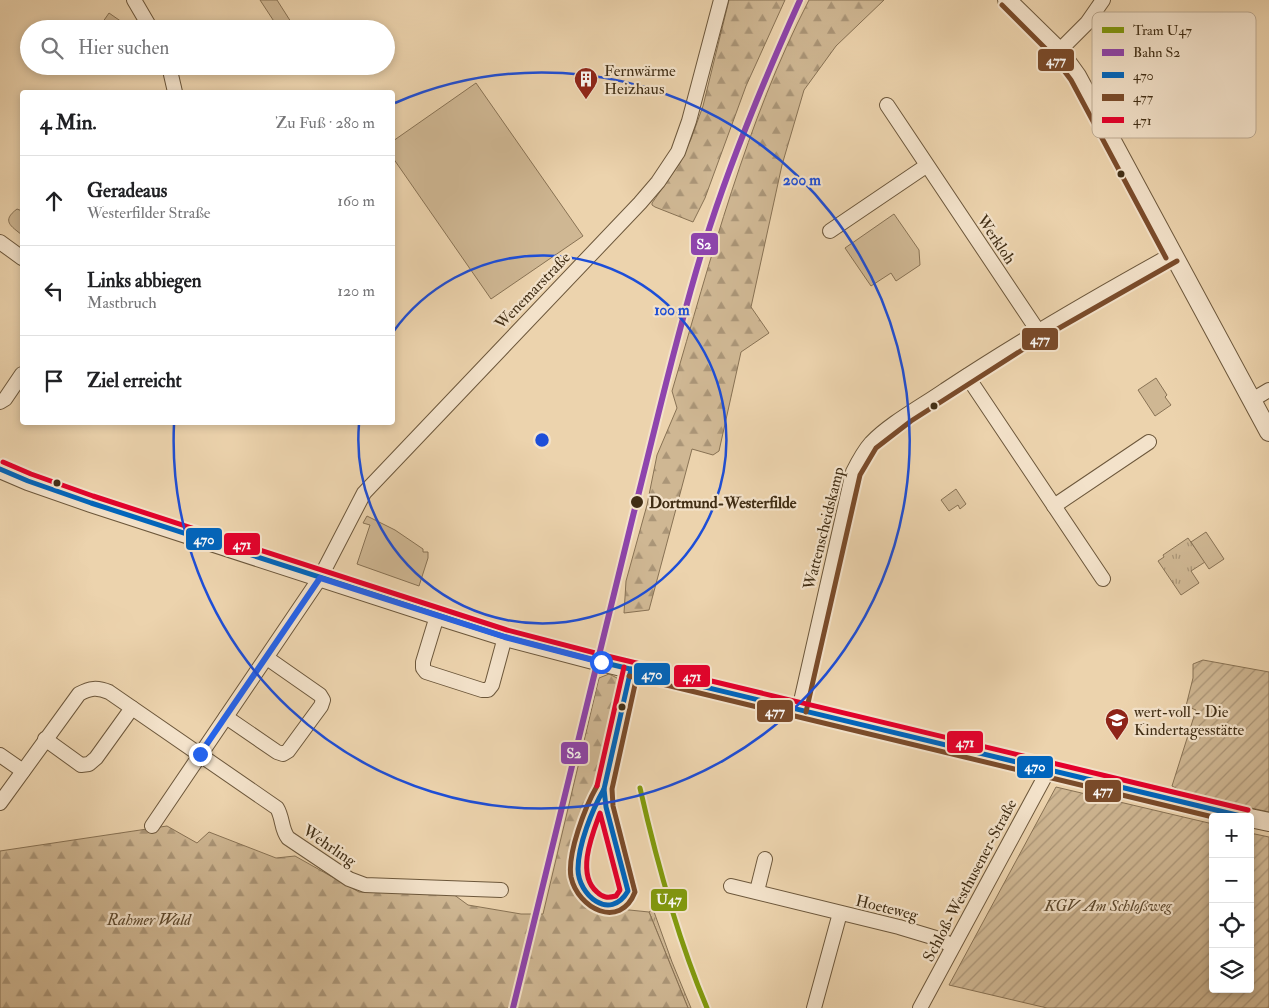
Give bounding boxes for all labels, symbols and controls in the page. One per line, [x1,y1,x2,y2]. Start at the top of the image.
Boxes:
legend [1092,12,1256,138]
search box [20,20,395,75]
text: Tram U47 [1133,22,1193,39]
icon: search [38,34,66,62]
text: Hier suchen [78,36,169,60]
text: Bahn S2 [1133,44,1180,61]
line badge: 477 [1037,48,1075,72]
text: 477 [1045,52,1067,69]
place label: Fernwärme Heizhaus [604,61,676,99]
building icon: Fernwärme Heizhaus [573,66,599,100]
text: 470 [1133,67,1154,84]
text: 477 [1133,89,1154,106]
text: 4 Min. [40,109,97,136]
text: 471 [1133,112,1152,129]
text: Zu Fuß · 280 m [275,113,375,133]
unlabelled marker [1116,169,1126,179]
text: 200 m [783,171,821,190]
text: Geradeaus [87,179,167,203]
icon: ahead [40,187,68,215]
text: 160 m [337,191,375,211]
text: Westerfilder Straße [87,203,211,223]
street label: Werkloh [972,210,1020,269]
line badge: S2 [690,232,719,256]
text: S2 [697,236,711,253]
street label: Wenemarstraße [490,248,575,334]
text: Links abbiegen [87,269,201,293]
icon: left [40,277,68,305]
text: 120 m [337,281,375,301]
text: Mastbruch [87,293,157,313]
text: 100 m [654,301,690,320]
line badge: 477 [1021,327,1059,351]
text: 477 [1029,331,1051,348]
icon: arrive [40,367,68,395]
text: Ziel erreicht [87,369,182,393]
unlabelled marker [929,401,939,411]
centre of rings [533,431,551,449]
street label: Wattenscheidskamp [799,465,850,593]
unlabelled marker [52,478,62,488]
place label: Dortmund-Westerfilde [649,493,797,513]
marker: Dortmund-Westerfilde [629,494,645,510]
line badge: 470 [185,527,223,551]
text: 470 [193,531,214,548]
line badge: 471 [223,532,261,556]
text: 471 [232,536,251,553]
route start [590,651,613,674]
line badge: 470 [633,662,671,686]
line badge: 471 [673,664,711,688]
text: 470 [641,666,662,683]
text: 471 [682,668,701,685]
line badge: 477 [756,699,794,723]
unlabelled marker [617,702,627,712]
place label: wert-voll - Die Kindertagesstätte [1134,702,1245,740]
text: 477 [764,703,786,720]
school or university icon: wert-voll - Die Kindertagesstätte [1104,707,1130,741]
line badge: 471 [946,730,984,754]
text: 471 [955,734,974,751]
line badge: S2 [560,741,589,765]
route end [189,743,212,766]
text: S2 [567,745,581,762]
line badge: 470 [1016,755,1054,779]
text: 470 [1024,758,1045,775]
line badge: 477 [1084,779,1122,803]
text: 477 [1092,782,1114,799]
street label: Schloß-Westhusener-Straße [918,795,1021,965]
map controls [1209,813,1254,993]
button: + [1209,813,1254,858]
street label: Wehrling [298,820,361,872]
button: − [1209,858,1254,903]
line badge: U47 [650,888,688,912]
text: U47 [656,891,682,908]
street label: Hoeteweg [854,891,921,926]
park label: KGV Am Schloßweg [1043,896,1173,916]
button: locate [1209,903,1254,948]
park label: Rahmer Wald [106,910,192,930]
button: layers [1209,948,1254,993]

